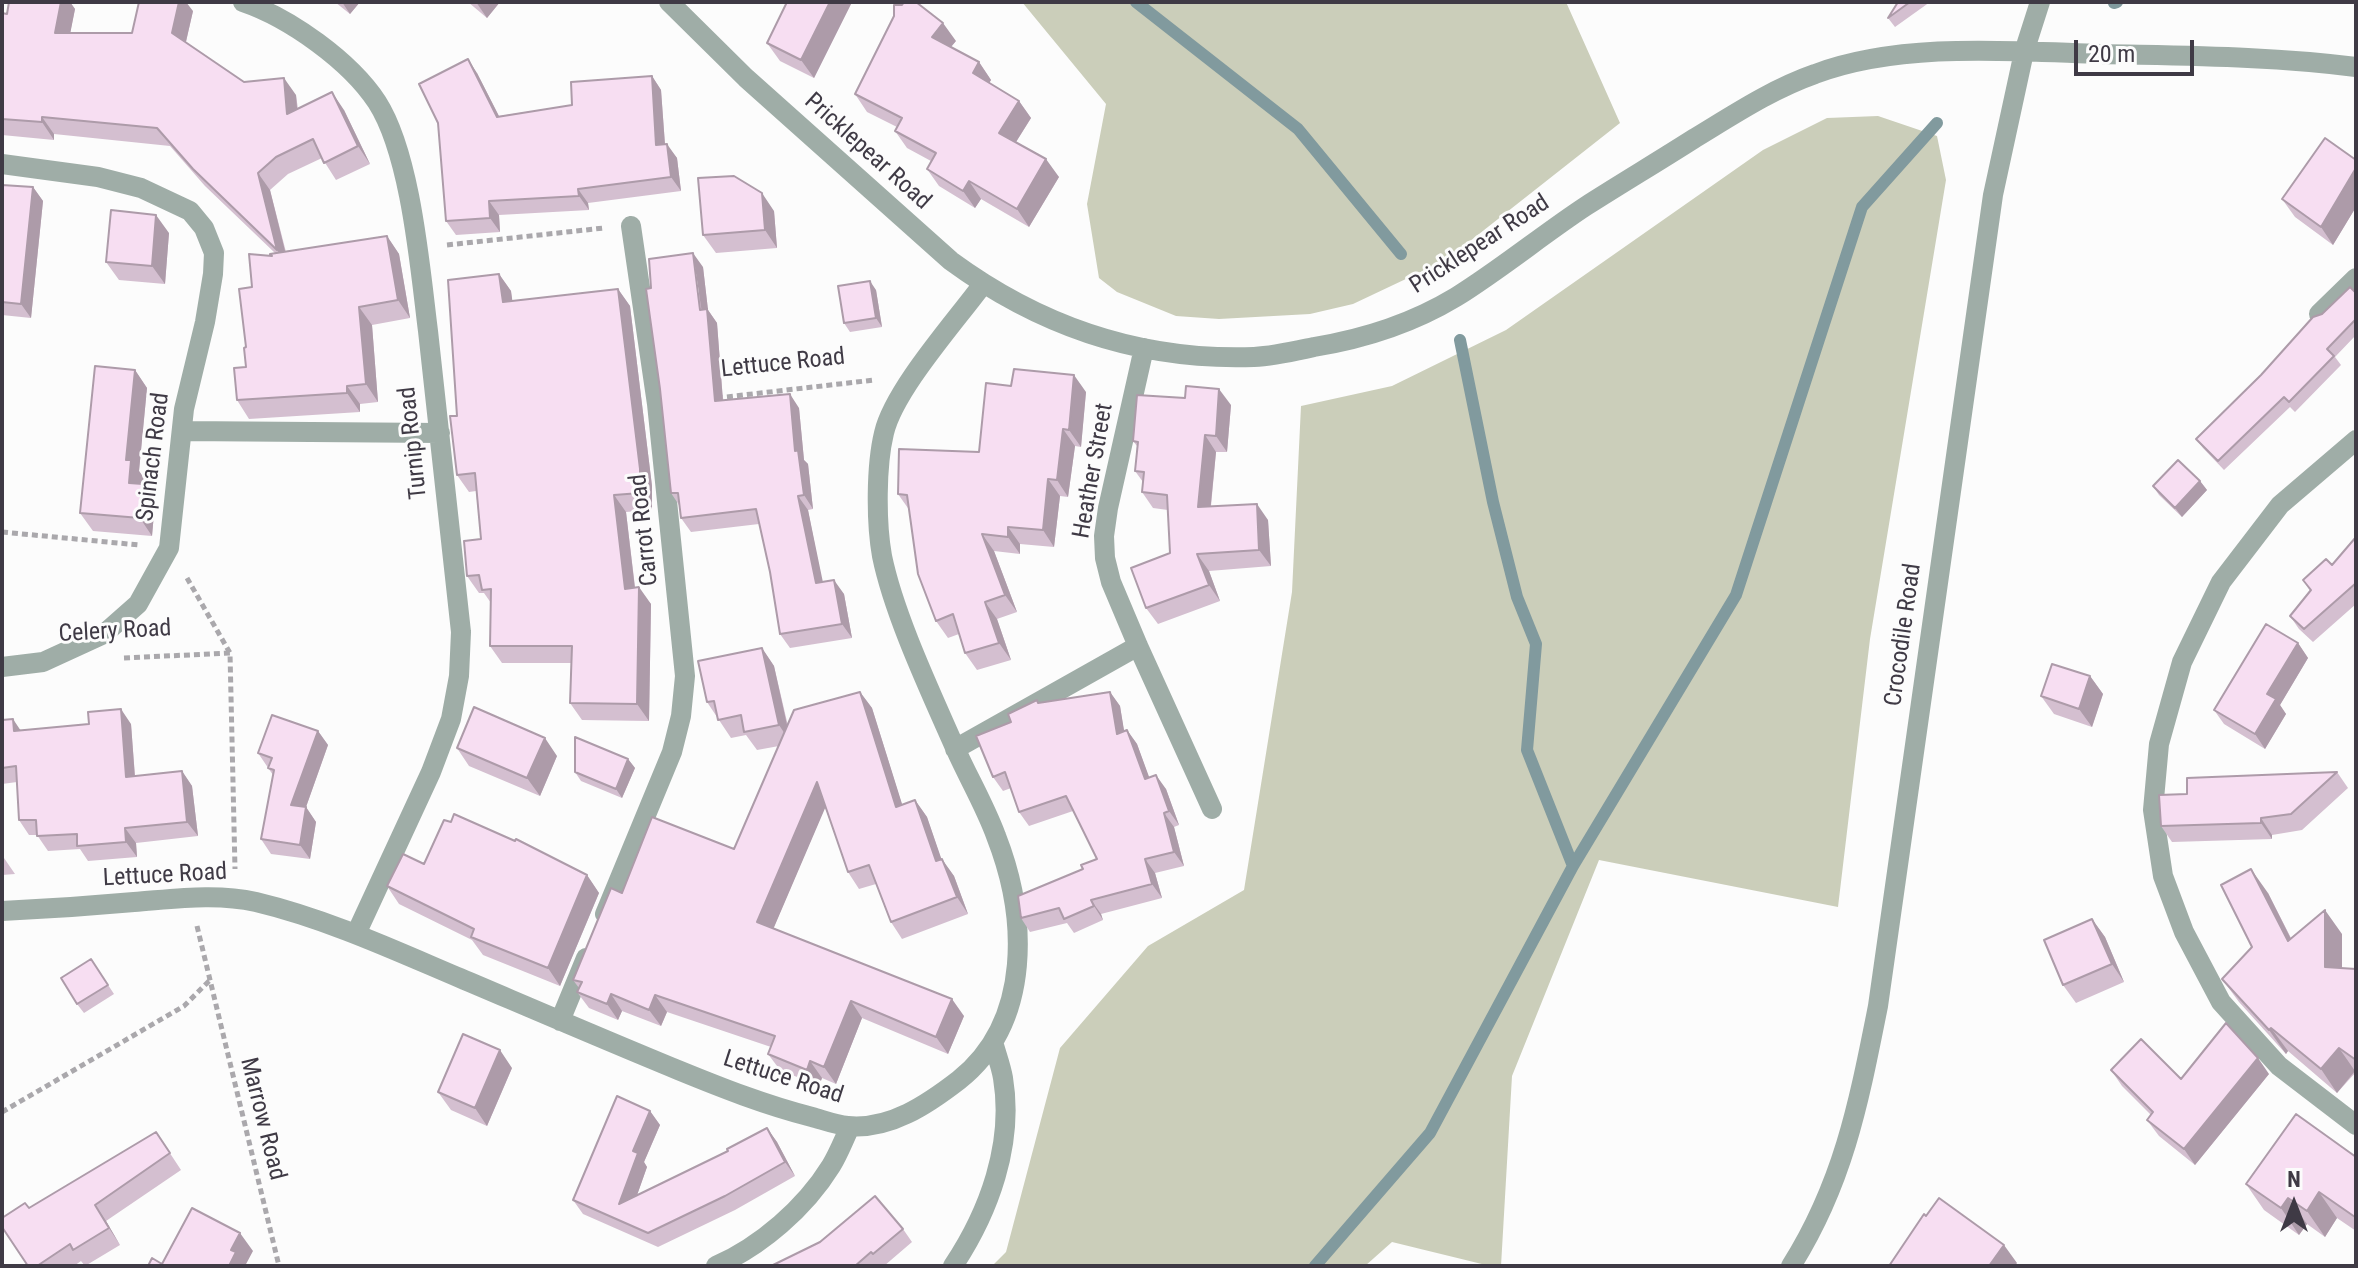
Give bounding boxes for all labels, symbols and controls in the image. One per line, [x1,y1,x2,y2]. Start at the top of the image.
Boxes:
scale bar [2078,24,2198,74]
text: 20 m [2088,40,2135,68]
street label: Pricklepear Road [798,88,936,216]
street label: Pricklepear Road [1405,189,1555,301]
street label: Lettuce Road [720,343,846,385]
street label: Turnip Road [394,385,434,501]
street label: Spinach Road [132,391,176,523]
street label: Heather Street [1068,401,1120,541]
street label: Carrot Road [625,473,665,587]
street label: Crocodile Road [1880,562,1928,708]
street label: Celery Road [58,615,172,649]
street label: Lettuce Road [102,858,228,894]
street label: Lettuce Road [719,1045,847,1111]
street label: Marrow Road [233,1055,291,1183]
north arrow [2254,1164,2334,1244]
text: N [2287,1167,2301,1192]

